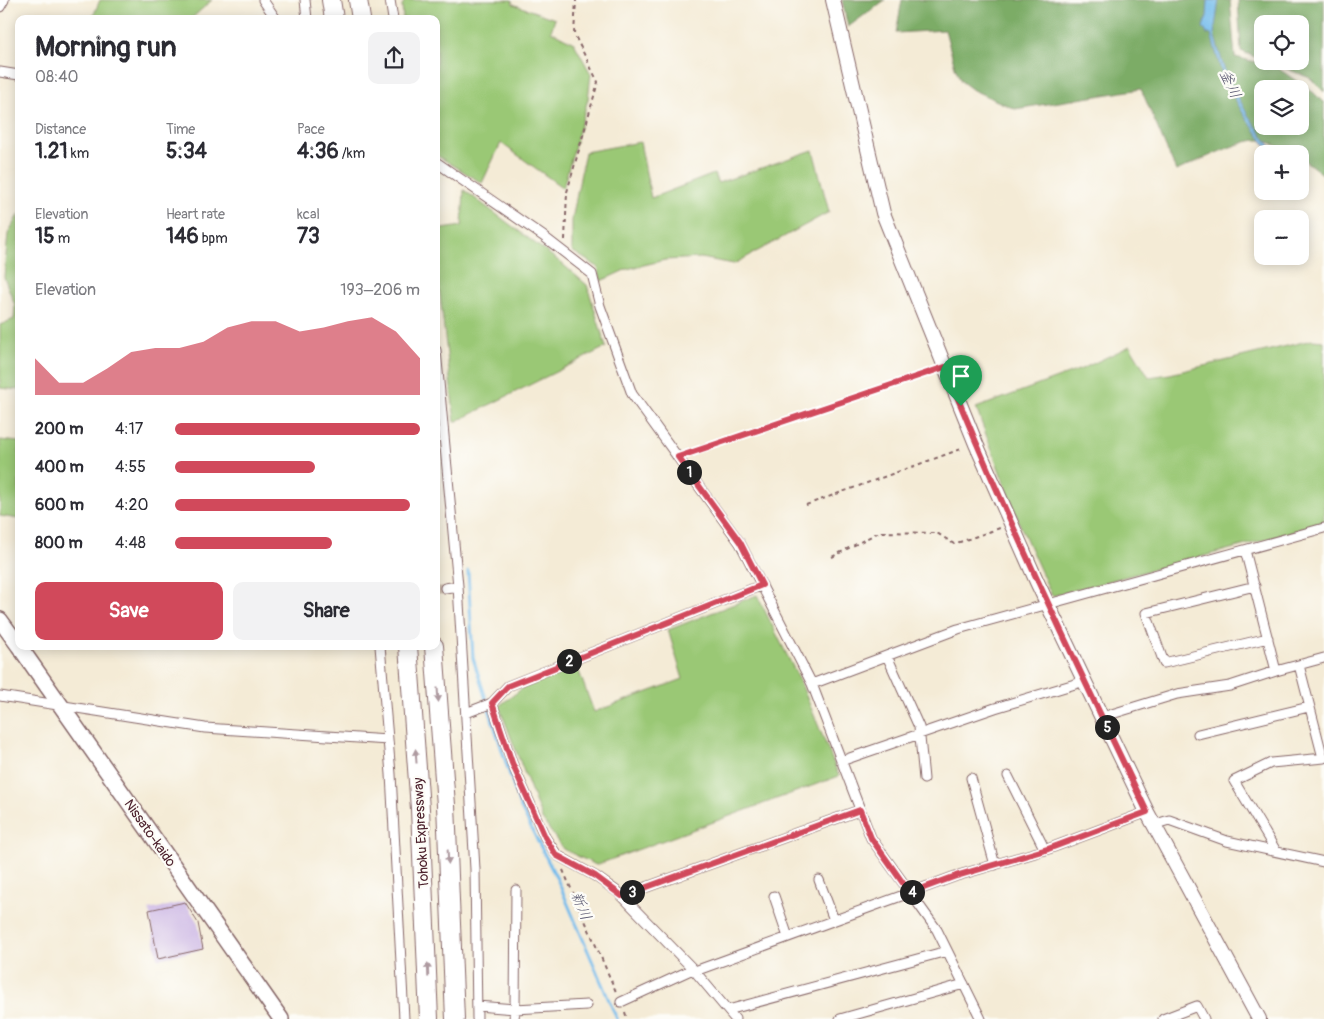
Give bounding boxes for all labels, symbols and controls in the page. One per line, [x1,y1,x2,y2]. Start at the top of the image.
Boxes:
map controls [1254,15,1309,265]
button: locate [1254,15,1309,70]
text: Morning run [35,30,177,65]
button: share [368,32,420,84]
water label: 釜川 [1215,66,1245,102]
text: 08:40 [35,67,78,87]
button: layers [1254,80,1309,135]
text: Distance [35,121,86,138]
text: Time [166,121,195,138]
text: Pace [297,121,325,138]
text: 1.21 [35,138,68,165]
text: 5:34 [166,138,207,165]
text: 4:36 [297,138,339,165]
text: km [68,145,89,162]
text: /km [339,145,365,162]
button: + [1254,145,1309,200]
text: Elevation [35,206,88,223]
text: Heart rate [166,206,225,223]
text: kcal [297,206,320,223]
button: − [1254,210,1309,265]
text: 15 [35,223,55,250]
text: 146 [166,223,199,250]
text: 73 [297,223,320,250]
text: m [55,230,70,247]
text: bpm [199,230,228,247]
text: Elevation [35,280,96,300]
text: 193–206 m [340,280,420,300]
pin [940,355,982,406]
icon: arrive [947,362,975,390]
text: 200 m [35,419,83,439]
text: 4:17 [115,419,143,439]
text: 400 m [35,457,84,477]
text: 4:55 [115,457,146,477]
pin: 1 [676,460,702,484]
text: 1 [687,464,692,481]
text: 600 m [35,495,84,515]
text: 4:20 [115,495,148,515]
text: 800 m [35,533,83,553]
text: 4:48 [115,533,146,553]
button: Save [35,582,223,640]
button: Share [233,582,420,640]
pin: 2 [556,648,582,674]
text: 2 [566,653,573,670]
one-way arrow [435,687,443,703]
pin: 5 [1094,714,1120,740]
text: 5 [1104,719,1111,736]
one-way arrow [412,747,420,763]
street label: Tohoku Expressway [410,777,432,889]
street label: Nissato-kaido [120,796,180,870]
one-way arrow [445,849,453,865]
pin: 3 [620,880,644,904]
pin: 4 [900,880,924,904]
text: 3 [629,884,636,901]
text: 4 [908,884,917,901]
water label: 新川 [566,888,596,924]
one-way arrow [423,962,431,978]

